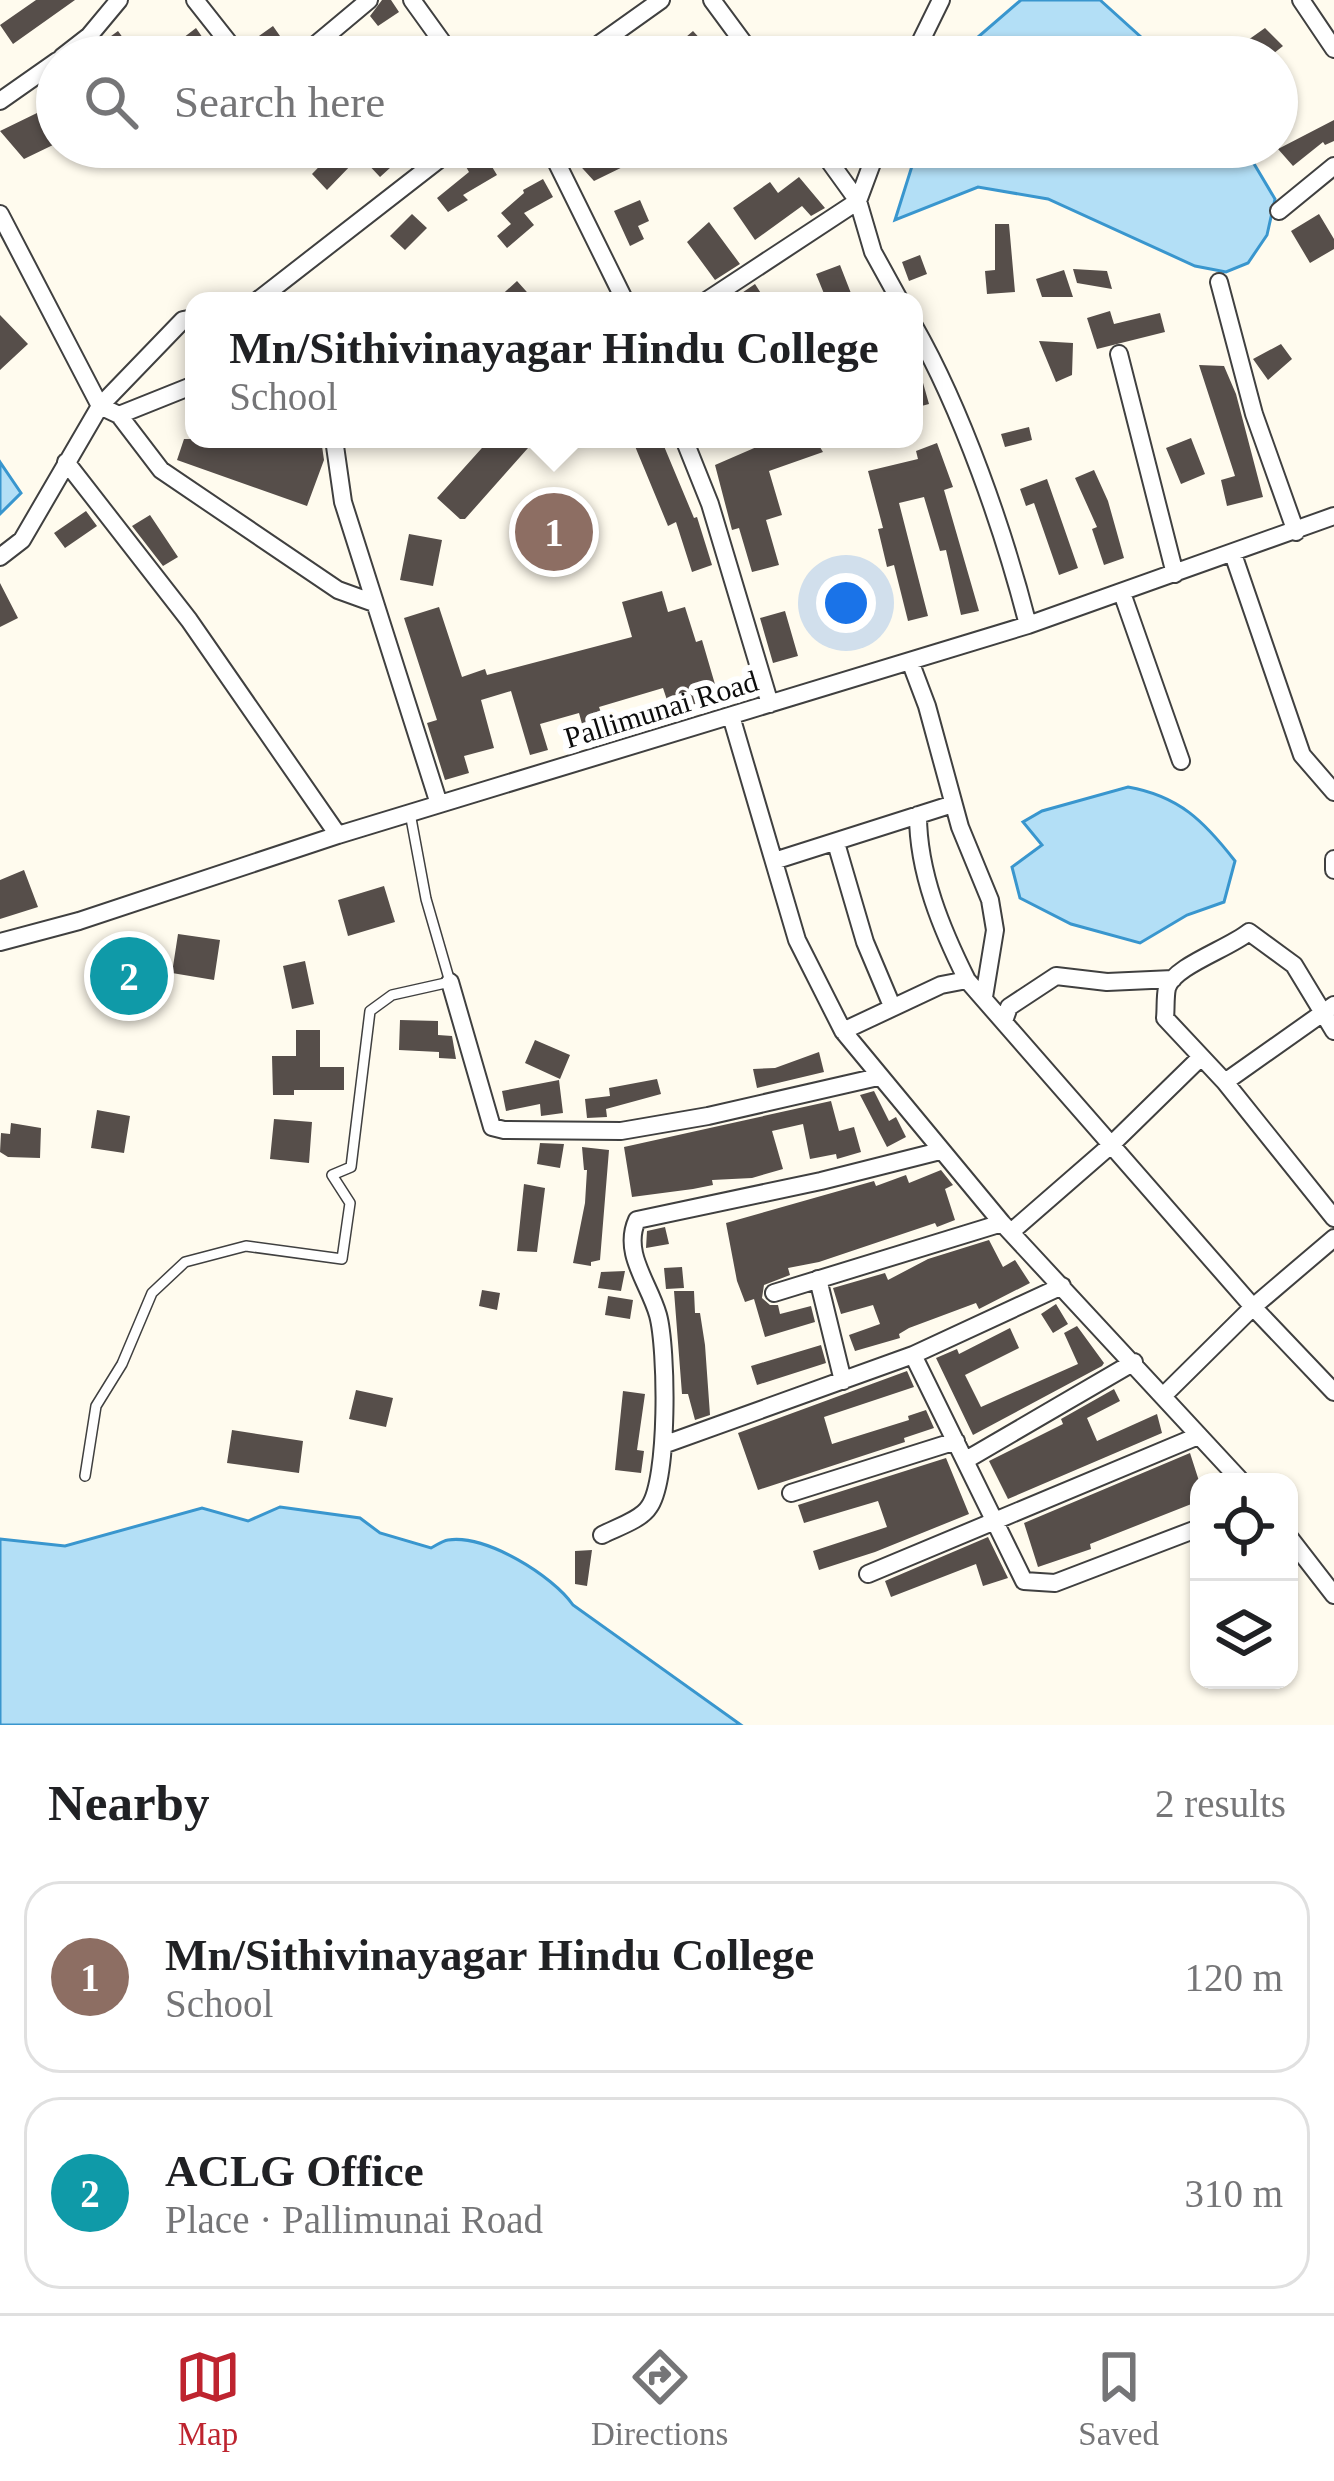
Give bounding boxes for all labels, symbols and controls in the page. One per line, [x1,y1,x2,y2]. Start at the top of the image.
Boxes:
search box [36,36,1298,168]
icon: search [78,69,144,135]
text: Search here [174,77,385,127]
popup [185,292,923,448]
text: Mn/Sithivinayagar Hindu College [229,323,879,373]
text: School [229,375,338,418]
pin: 1 [515,487,593,577]
your location [816,573,876,633]
street label: Pallimunai Road [560,664,762,754]
pin: 2 [90,931,168,1021]
map controls [1190,1473,1298,1689]
button: locate [1190,1473,1298,1581]
button: layers [1190,1581,1298,1689]
text: Nearby [48,1775,209,1831]
text: 2 results [1155,1782,1286,1825]
text: Mn/Sithivinayagar Hindu College [165,1930,814,1980]
text: 1 [80,1956,100,1999]
text: 120 m [1184,1956,1283,1999]
text: School [165,1982,273,2025]
text: ACLG Office [165,2146,424,2196]
text: 2 [80,2172,100,2215]
text: 310 m [1184,2172,1283,2215]
text: Place · Pallimunai Road [165,2198,543,2241]
tab: Map [175,2344,241,2453]
tab: Directions [591,2344,728,2453]
tab: Saved [1078,2344,1159,2453]

